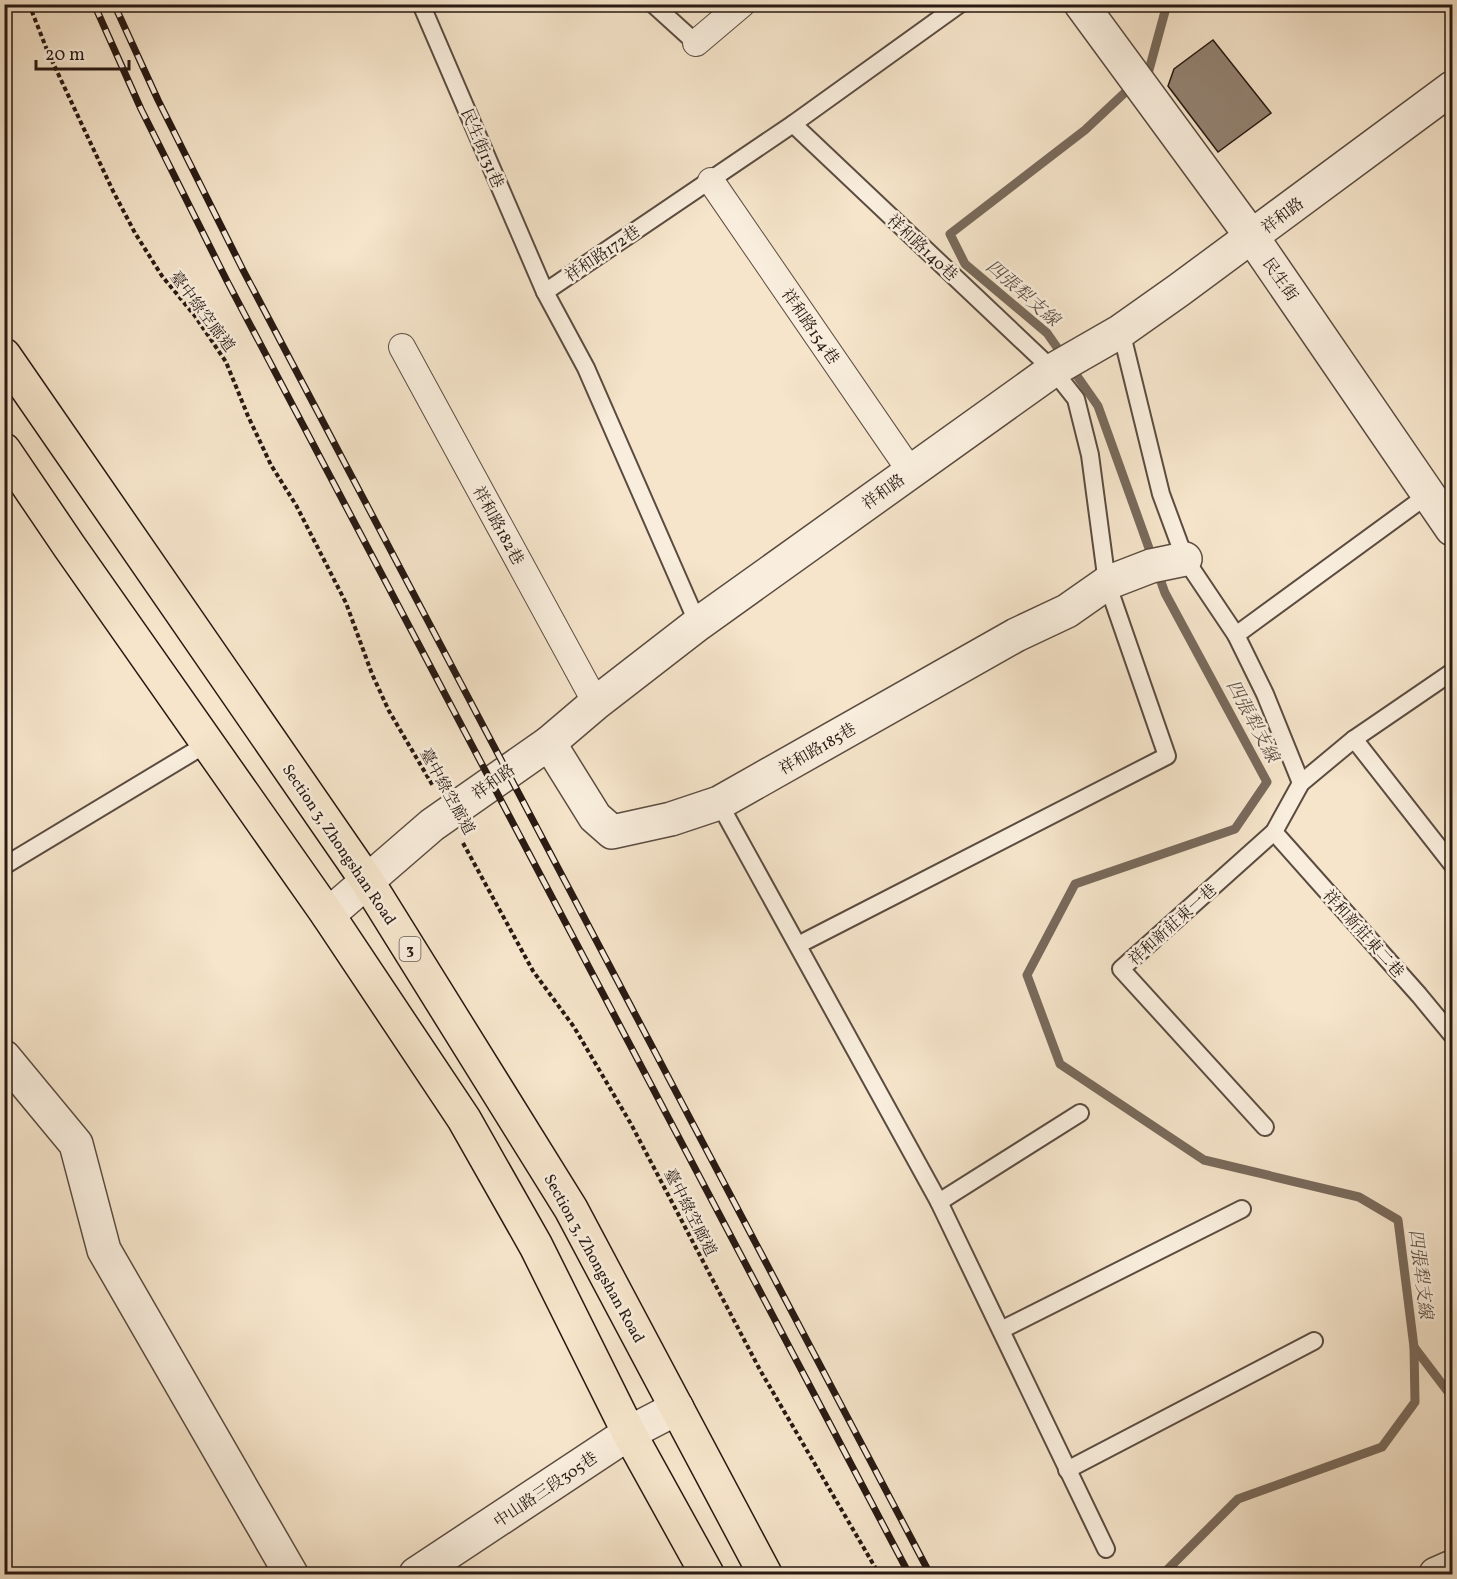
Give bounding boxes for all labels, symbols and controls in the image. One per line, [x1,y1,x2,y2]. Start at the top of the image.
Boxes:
scale bar [36,33,129,71]
text: 20 m [45,43,85,68]
street label: 民生街131巷 [455,106,508,192]
street label: 祥和路 [1257,193,1309,240]
street label: 祥和路140巷 [882,210,962,287]
street label: 祥和路172巷 [561,221,645,288]
street label: 民生街 [1257,254,1302,306]
water label: 四張犁支線 [980,255,1066,334]
street label: 臺中綠空廊道 [164,267,239,357]
street label: 祥和路154巷 [775,285,843,369]
street label: 祥和路 [858,470,910,516]
street label: 祥和路182巷 [467,483,528,569]
water label: 四張犁支線 [1220,676,1285,769]
street label: 祥和路185巷 [775,719,861,781]
street label: 臺中綠空廊道 [413,745,479,839]
street label: Section 3, Zhongshan Road [276,760,401,930]
street label: 祥和路 [468,760,520,805]
street label: 祥和新莊東一巷 [1124,880,1222,971]
street label: 祥和新莊東二巷 [1317,885,1408,983]
road number: 3 [400,937,420,961]
street label: 臺中綠空廊道 [658,1165,721,1261]
street label: Section 3, Zhongshan Road [538,1171,649,1347]
water label: 四張犁支線 [1402,1228,1438,1322]
street label: 中山路三段305巷 [490,1448,602,1534]

